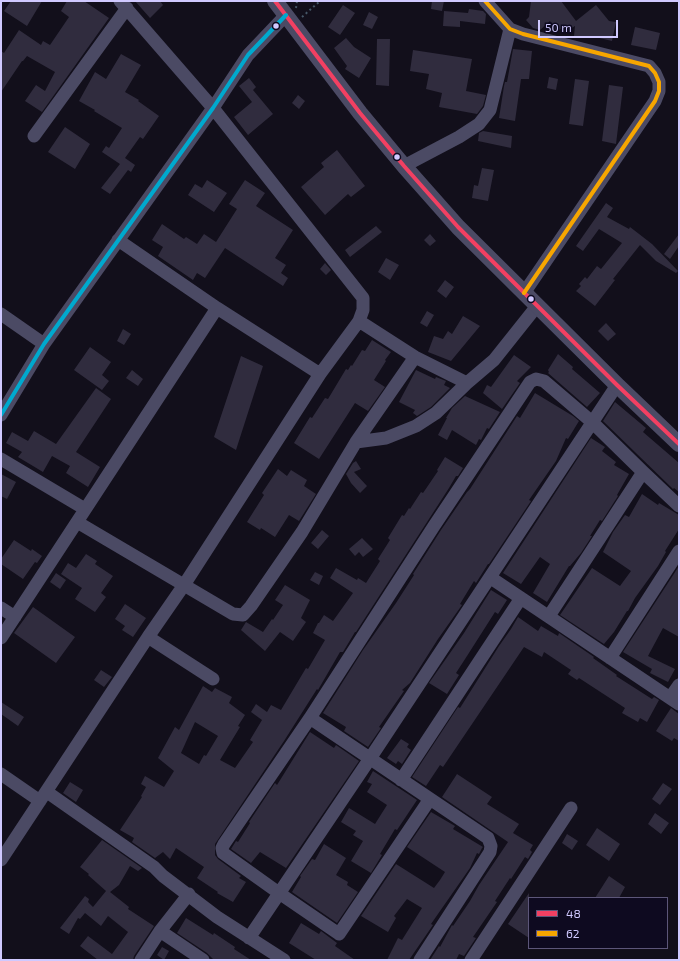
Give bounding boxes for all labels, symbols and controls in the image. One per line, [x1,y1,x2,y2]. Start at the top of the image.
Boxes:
scale bar [540,12,620,38]
text: 50 m [545,20,572,34]
unlabelled marker [271,21,281,31]
unlabelled marker [392,152,402,162]
unlabelled marker [526,294,536,304]
legend [528,897,668,949]
text: 48 [566,906,581,920]
text: 62 [566,926,580,940]

